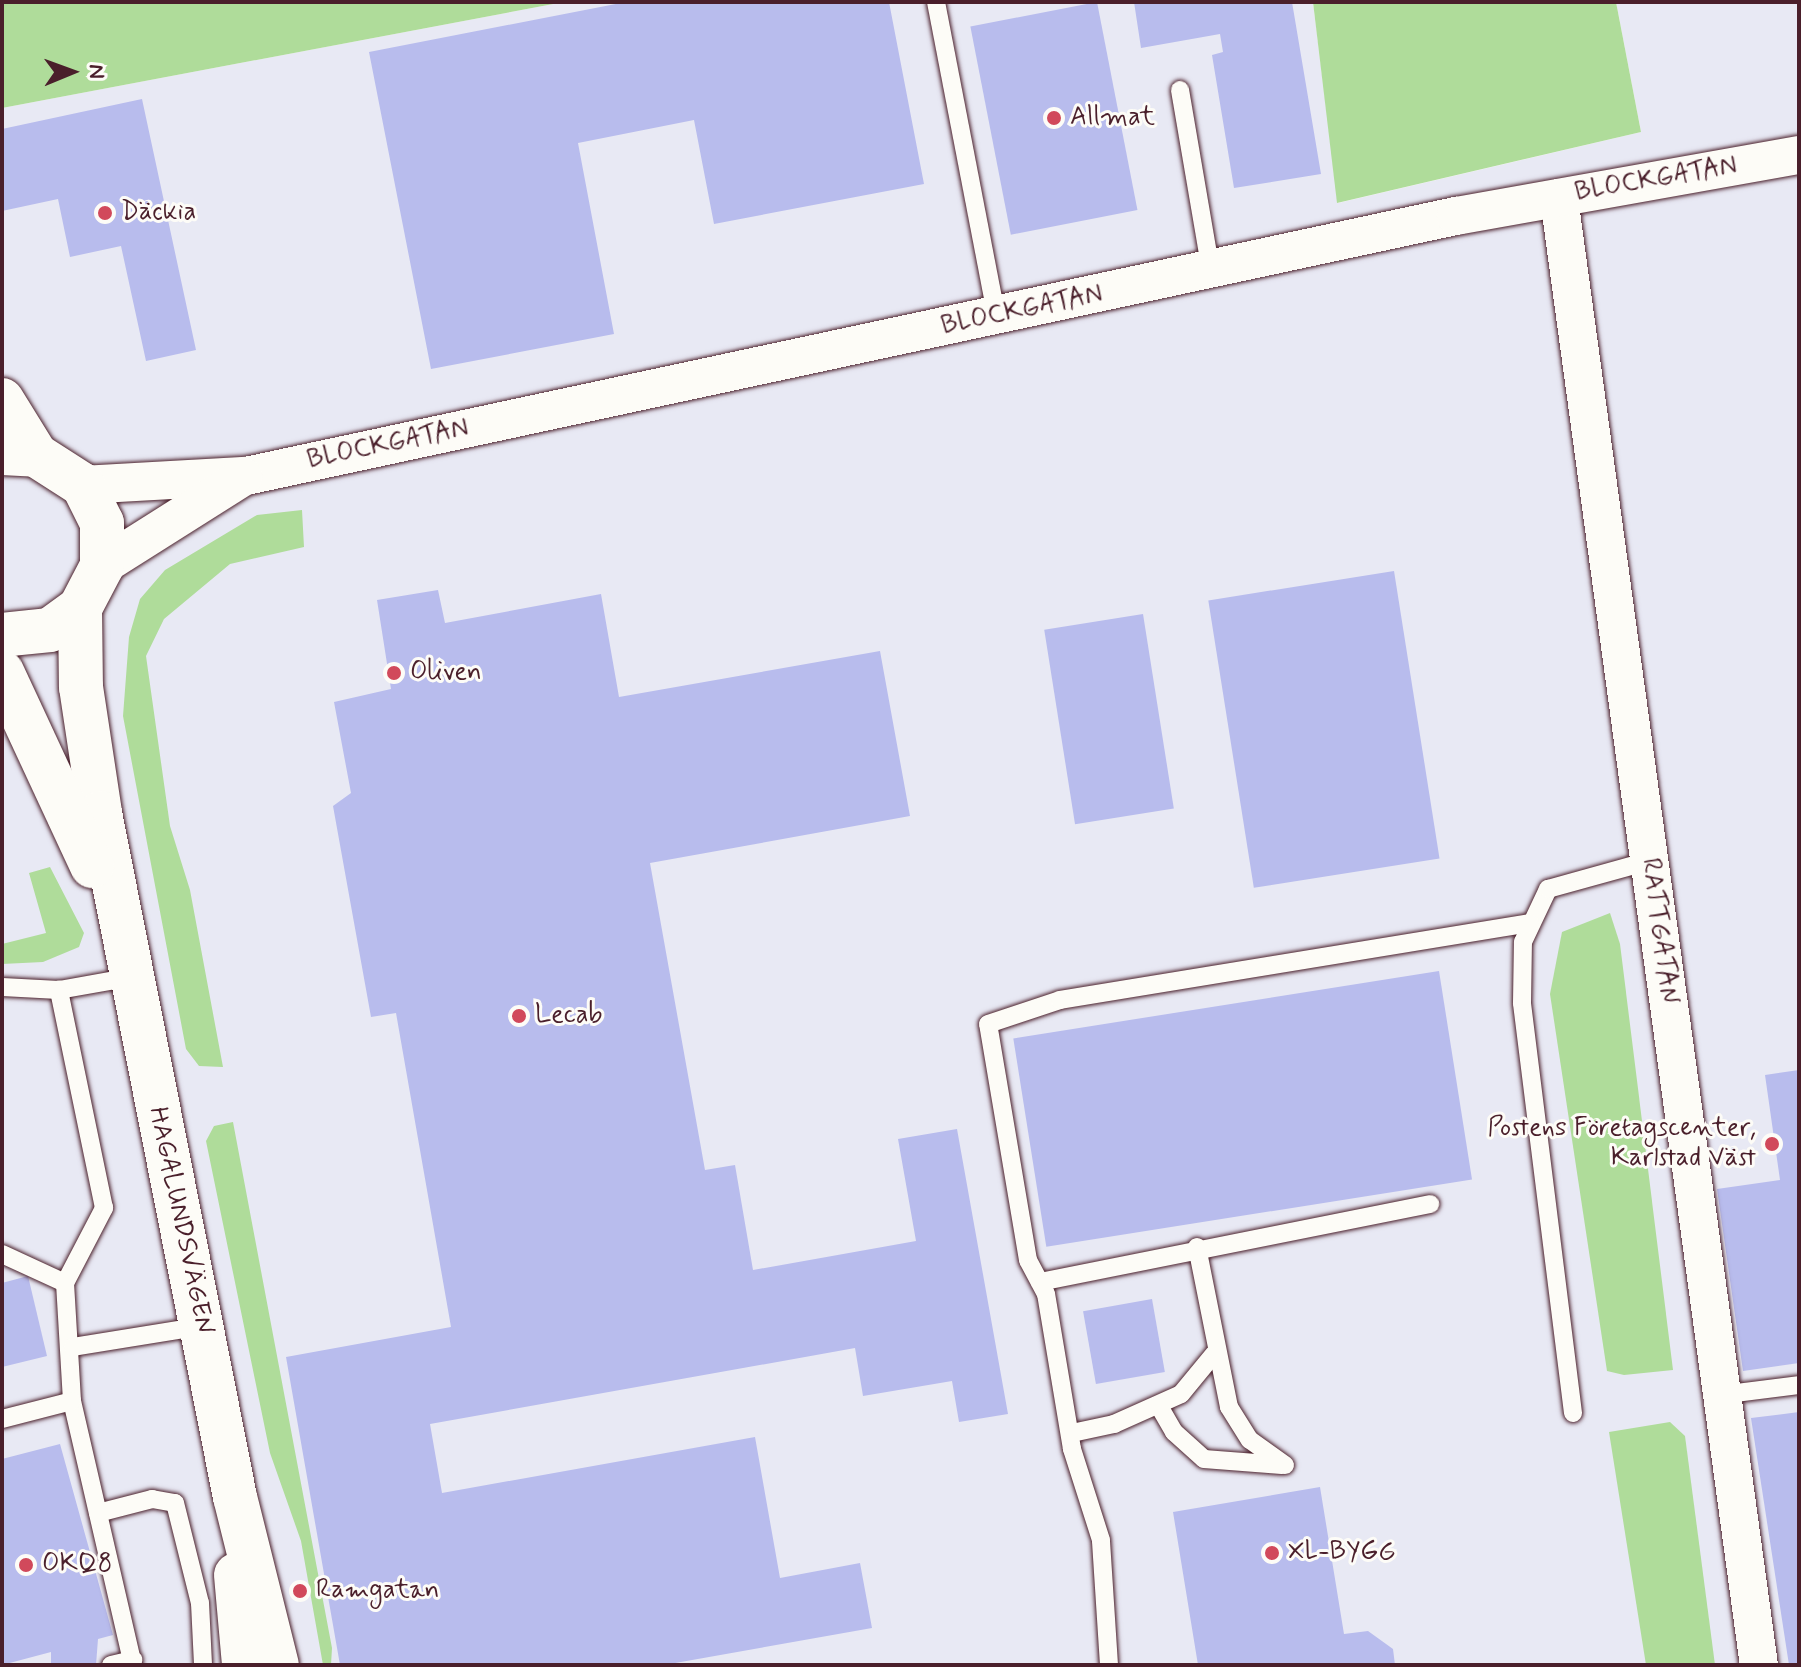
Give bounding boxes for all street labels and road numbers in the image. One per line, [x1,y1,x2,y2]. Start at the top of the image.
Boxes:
street label: BLOCKGATAN [1572,150,1740,210]
street label: BLOCKGATAN [938,279,1106,343]
street label: BLOCKGATAN [304,413,472,477]
street label: RATTGATAN [1633,856,1685,1006]
street label: HAGALUNDSVÄGEN [141,1104,219,1338]

